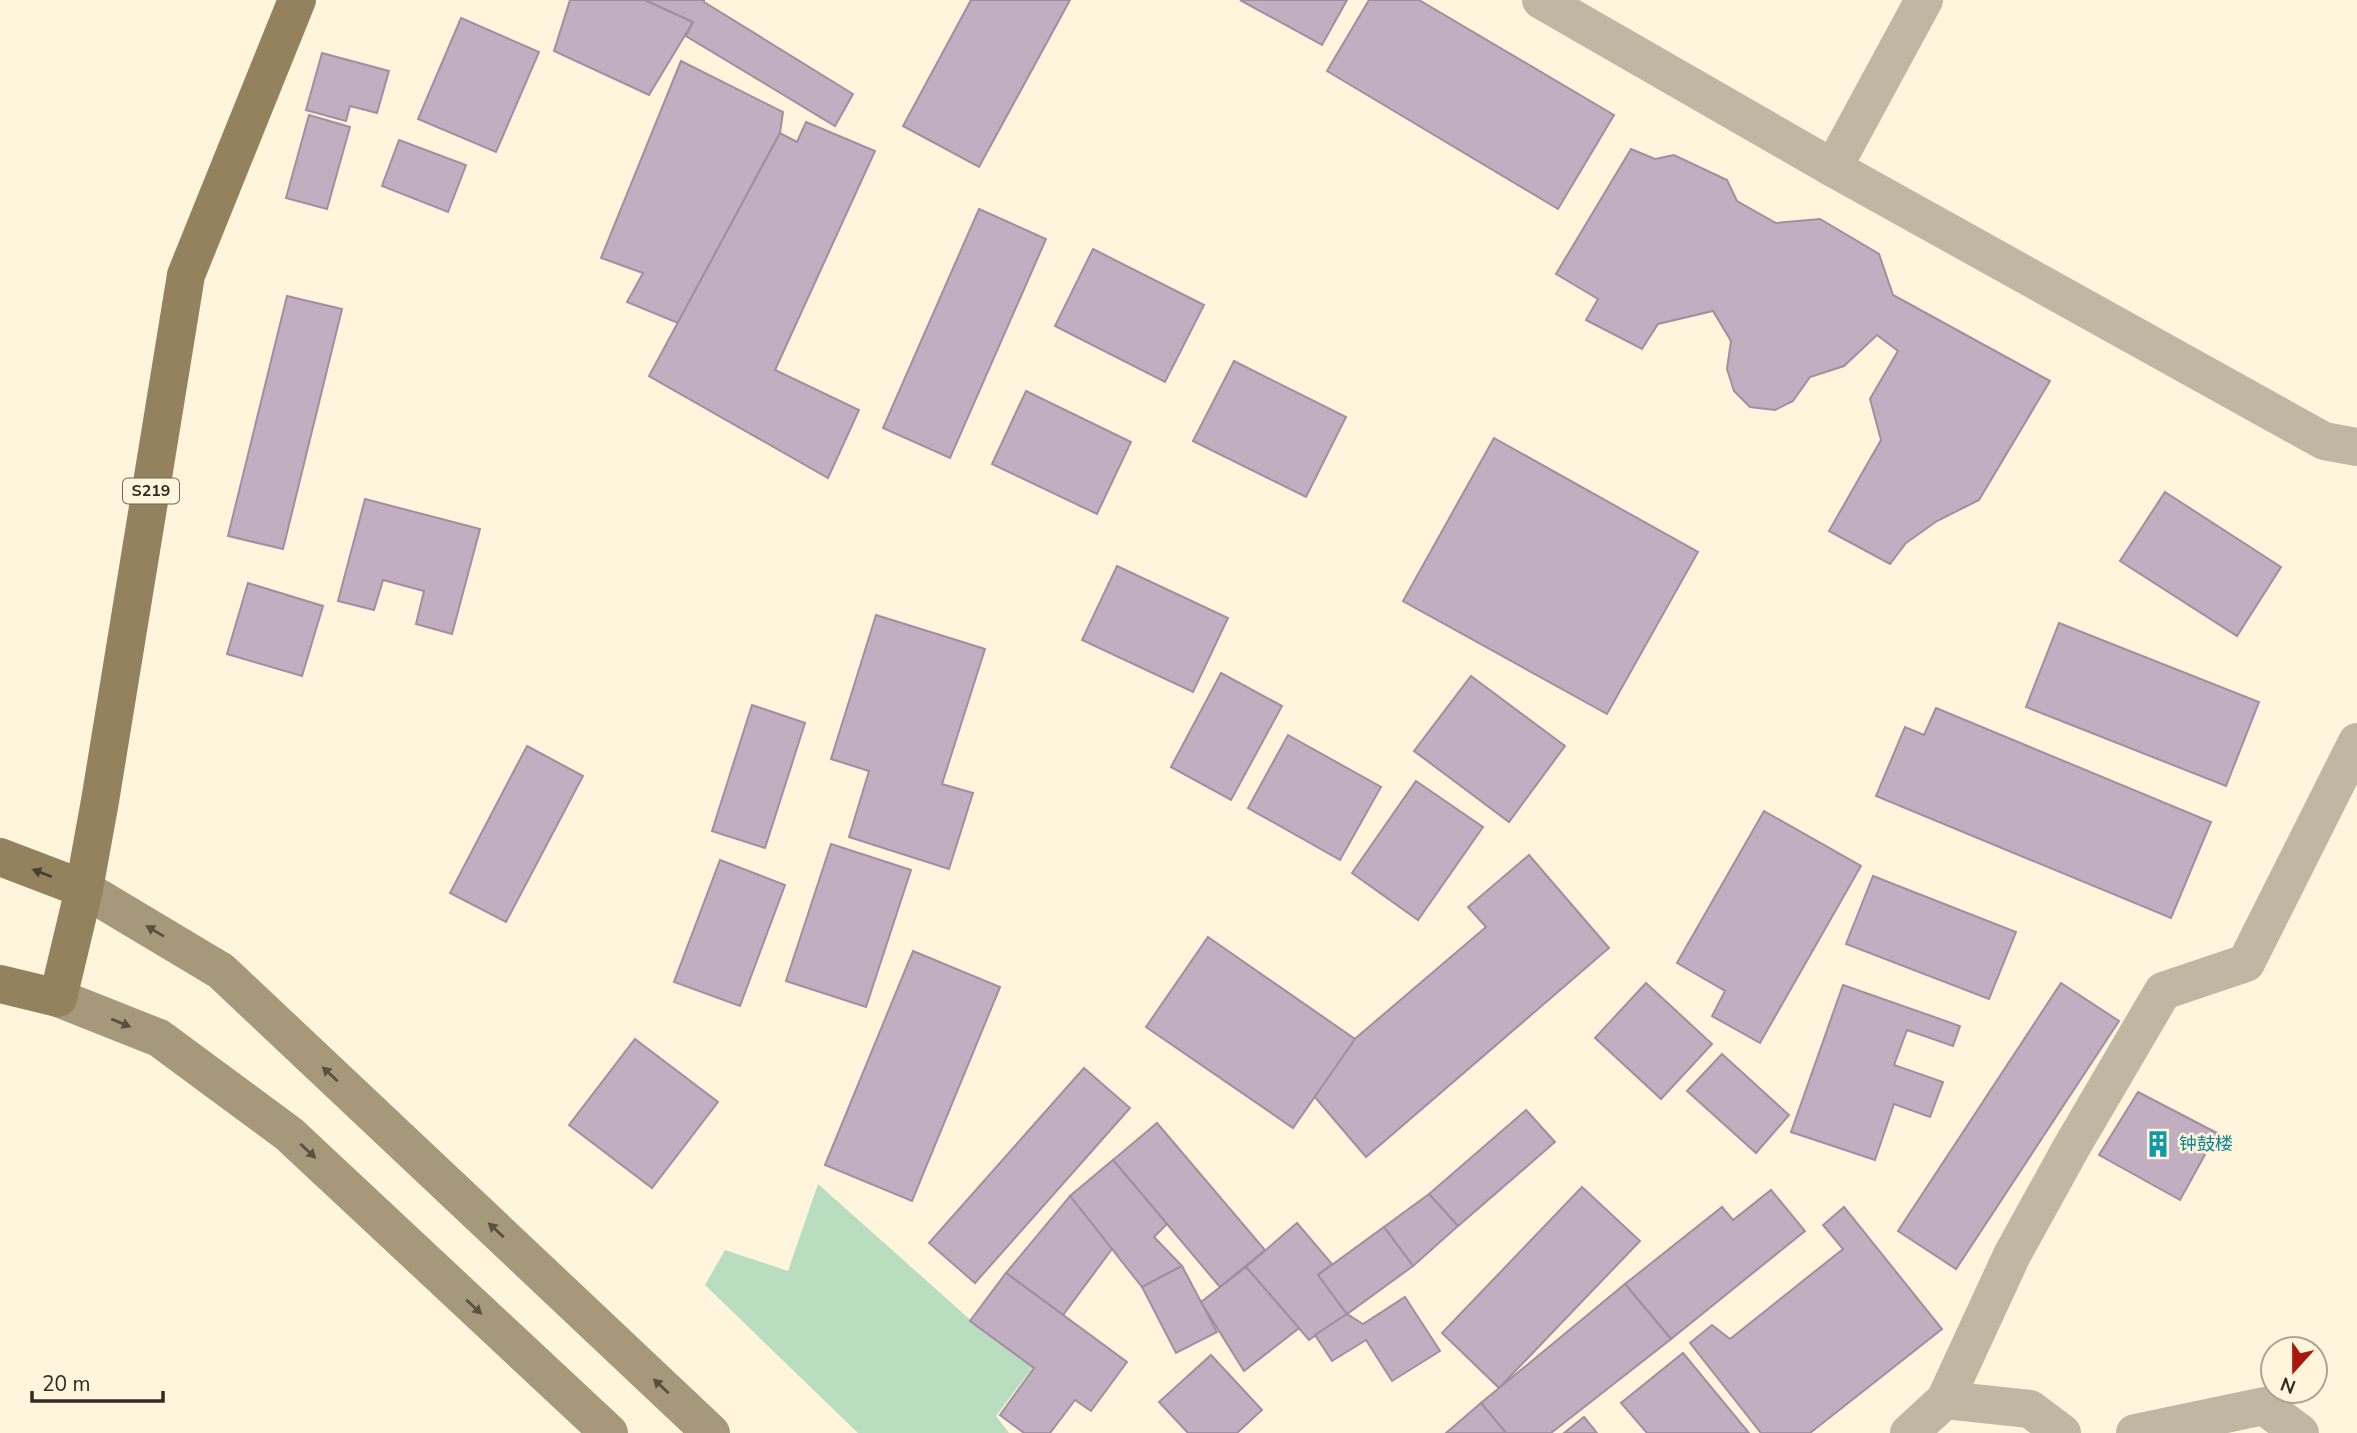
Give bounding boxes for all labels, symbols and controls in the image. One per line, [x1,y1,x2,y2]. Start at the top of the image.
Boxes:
road number: S219 [123,478,179,504]
one-way arrow [31,867,52,878]
one-way arrow [145,925,164,937]
one-way arrow [111,1018,132,1029]
one-way arrow [321,1066,339,1082]
building icon: 钟鼓楼 [2143,1129,2173,1159]
place label: 钟鼓楼 [2179,1132,2233,1156]
one-way arrow [299,1143,316,1160]
one-way arrow [487,1222,505,1238]
one-way arrow [465,1298,482,1314]
north arrow [2259,1335,2329,1405]
scale bar [32,1360,163,1404]
text: 20 m [42,1370,91,1398]
text: N [2277,1370,2300,1400]
one-way arrow [653,1379,670,1395]

